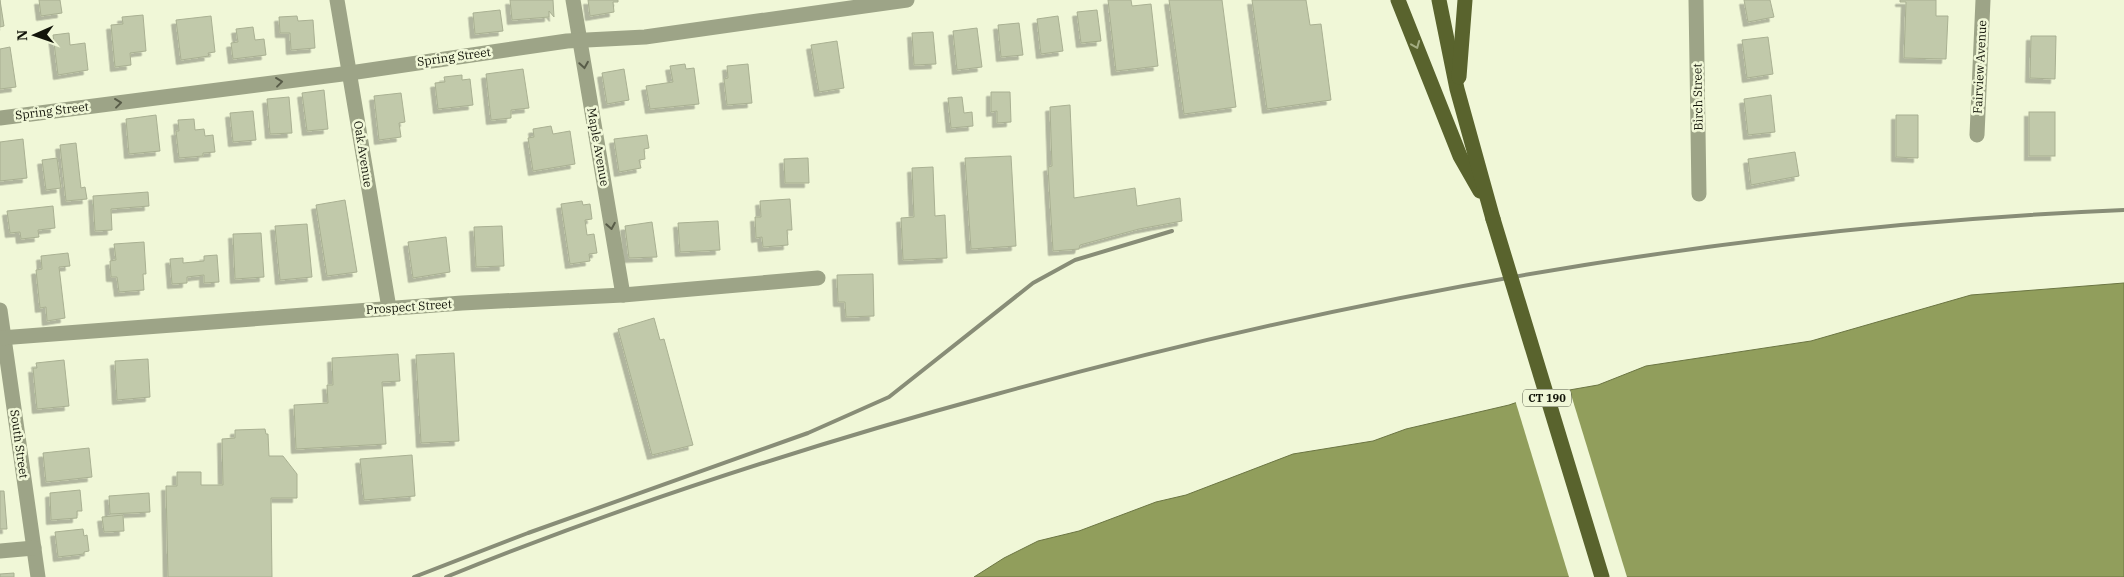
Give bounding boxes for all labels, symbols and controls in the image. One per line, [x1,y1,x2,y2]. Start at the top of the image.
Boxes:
north arrow [10,10,60,60]
street label: Fairview Avenue [1970,20,1989,114]
text: N [13,30,31,41]
one-way arrow [1409,40,1420,49]
street label: Spring Street [416,44,492,69]
one-way arrow [578,62,589,70]
street label: Birch Street [1689,63,1706,131]
one-way arrow [275,77,283,88]
one-way arrow [114,98,122,109]
street label: Spring Street [14,99,90,122]
street label: Maple Avenue [584,107,613,187]
street label: Oak Avenue [351,120,376,188]
one-way arrow [605,221,615,230]
street label: Prospect Street [365,296,452,317]
road number: CT 190 [1523,389,1571,406]
street label: South Street [7,408,32,479]

